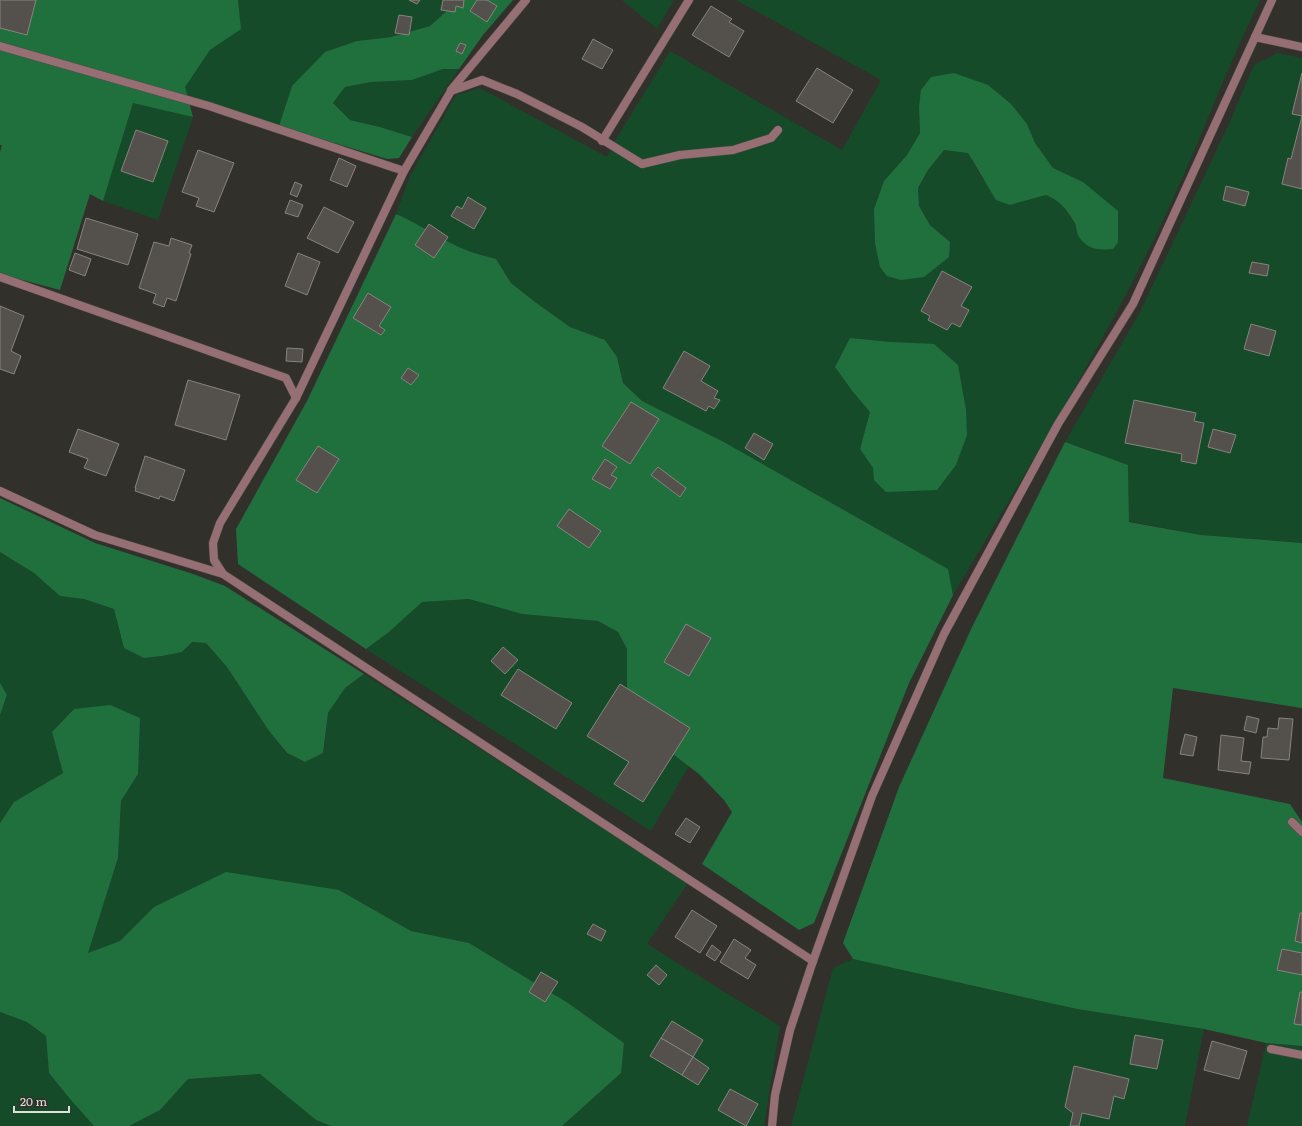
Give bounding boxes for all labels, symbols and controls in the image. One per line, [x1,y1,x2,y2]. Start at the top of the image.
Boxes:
scale bar [14,1088,69,1114]
text: 20 m [20,1092,47,1110]

